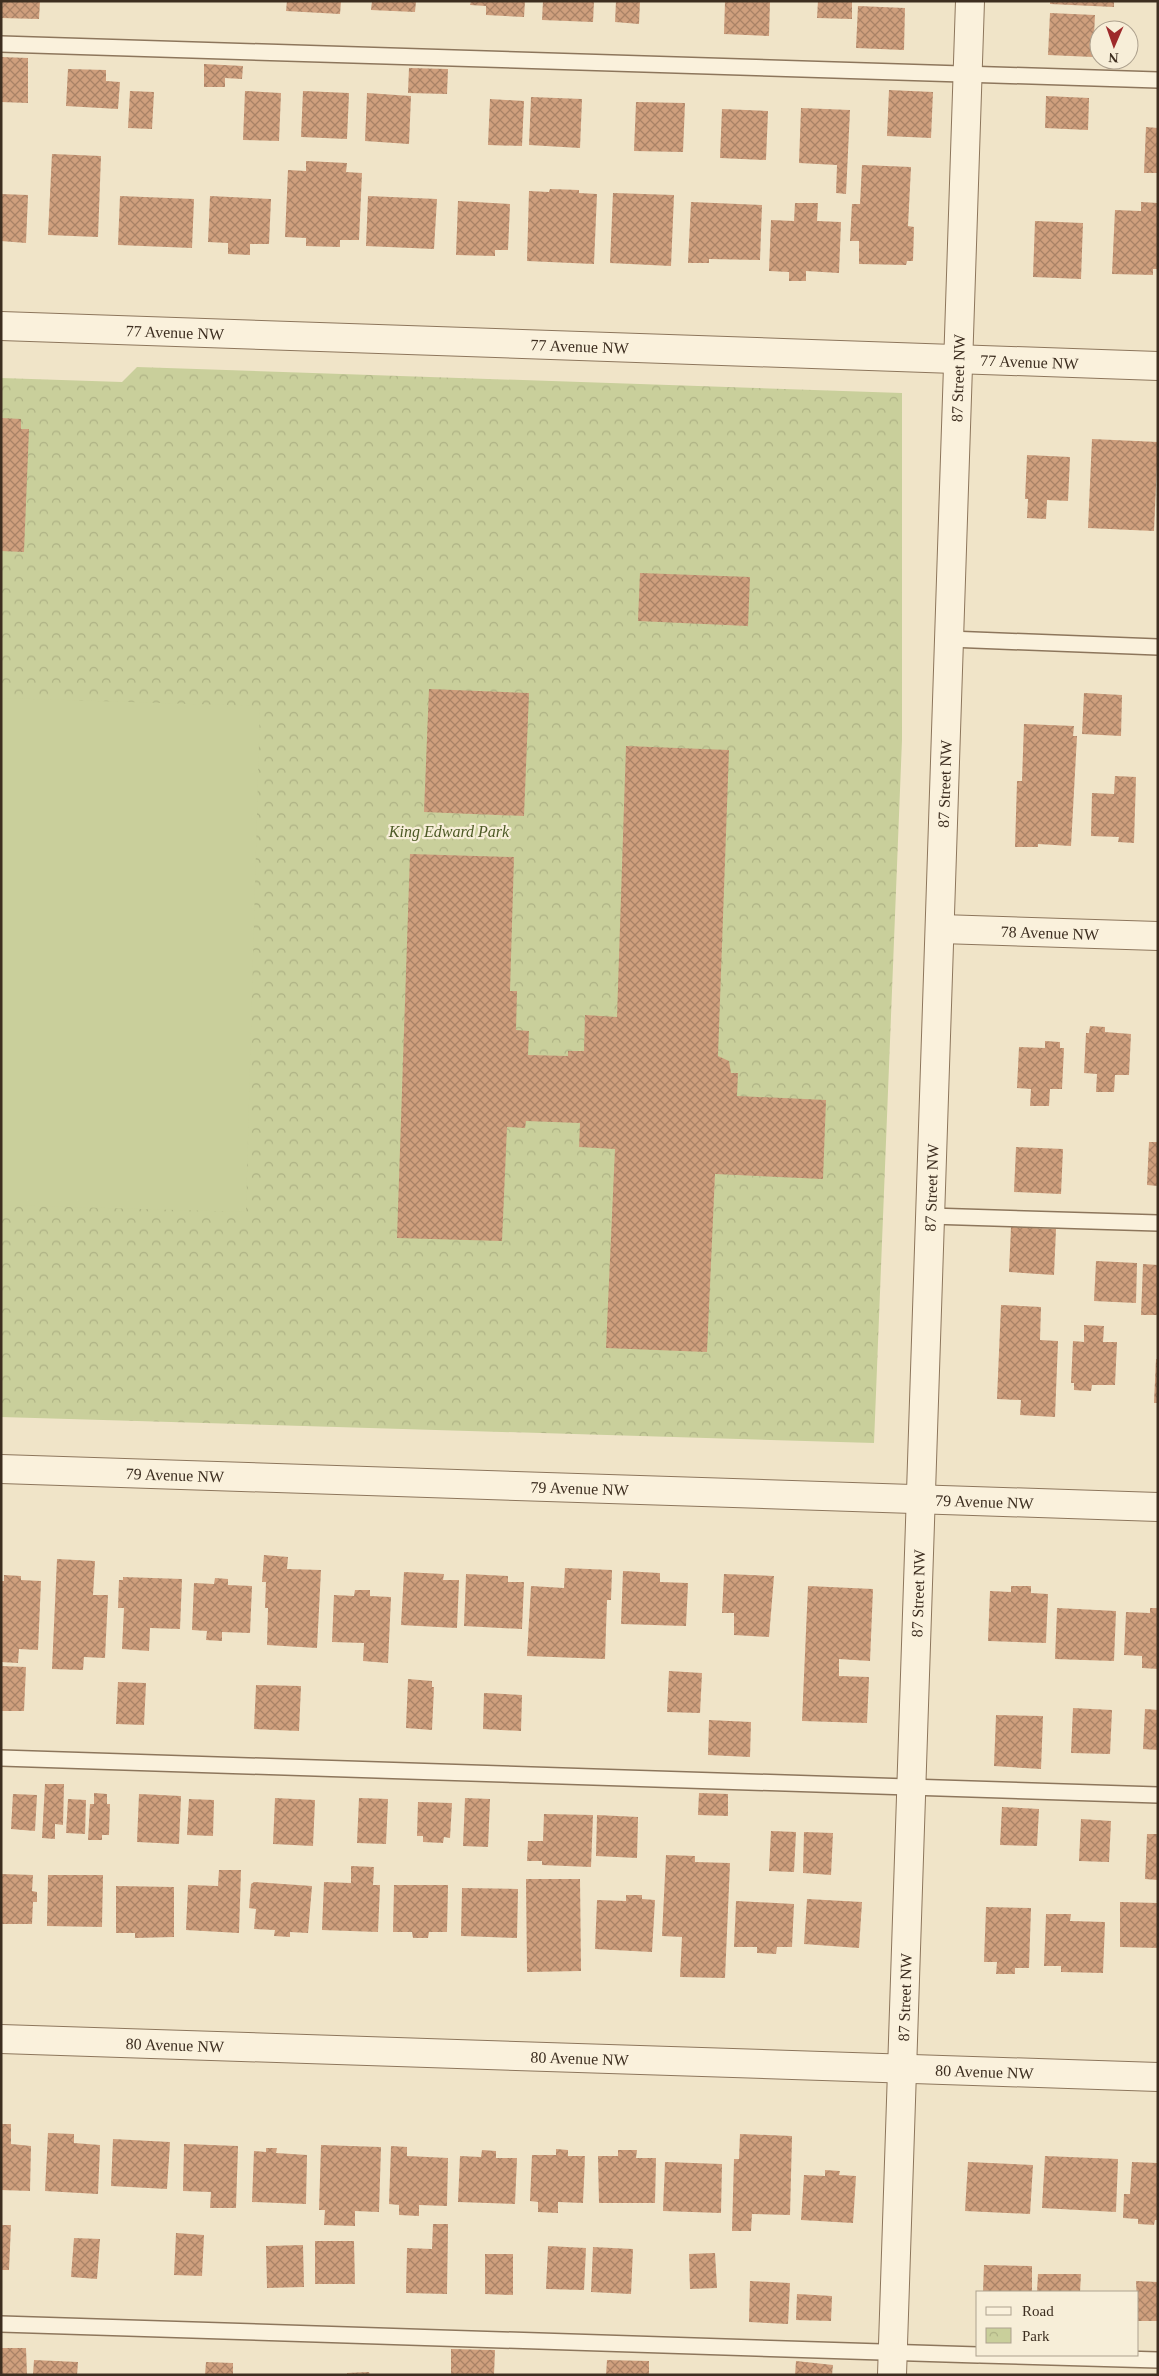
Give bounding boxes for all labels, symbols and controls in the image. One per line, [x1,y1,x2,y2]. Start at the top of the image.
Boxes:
north arrow [1089,20,1139,70]
text: N [1108,50,1119,65]
street label: 77 Avenue NW [125,322,225,342]
street label: 87 Street NW [948,333,968,422]
street label: 77 Avenue NW [530,336,630,356]
street label: 77 Avenue NW [980,351,1080,372]
street label: 87 Street NW [934,739,954,828]
park label: King Edward Park [388,823,510,841]
street label: 78 Avenue NW [1000,922,1100,943]
street label: 87 Street NW [921,1142,941,1232]
street label: 79 Avenue NW [125,1465,225,1485]
street label: 79 Avenue NW [530,1478,630,1498]
street label: 79 Avenue NW [935,1491,1035,1511]
street label: 87 Street NW [908,1548,928,1638]
street label: 87 Street NW [894,1952,914,2041]
street label: 80 Avenue NW [125,2035,225,2055]
street label: 80 Avenue NW [530,2048,630,2068]
street label: 80 Avenue NW [935,2061,1035,2081]
legend [976,2291,1139,2356]
text: Road [1022,2303,1054,2319]
text: Park [1022,2328,1050,2344]

